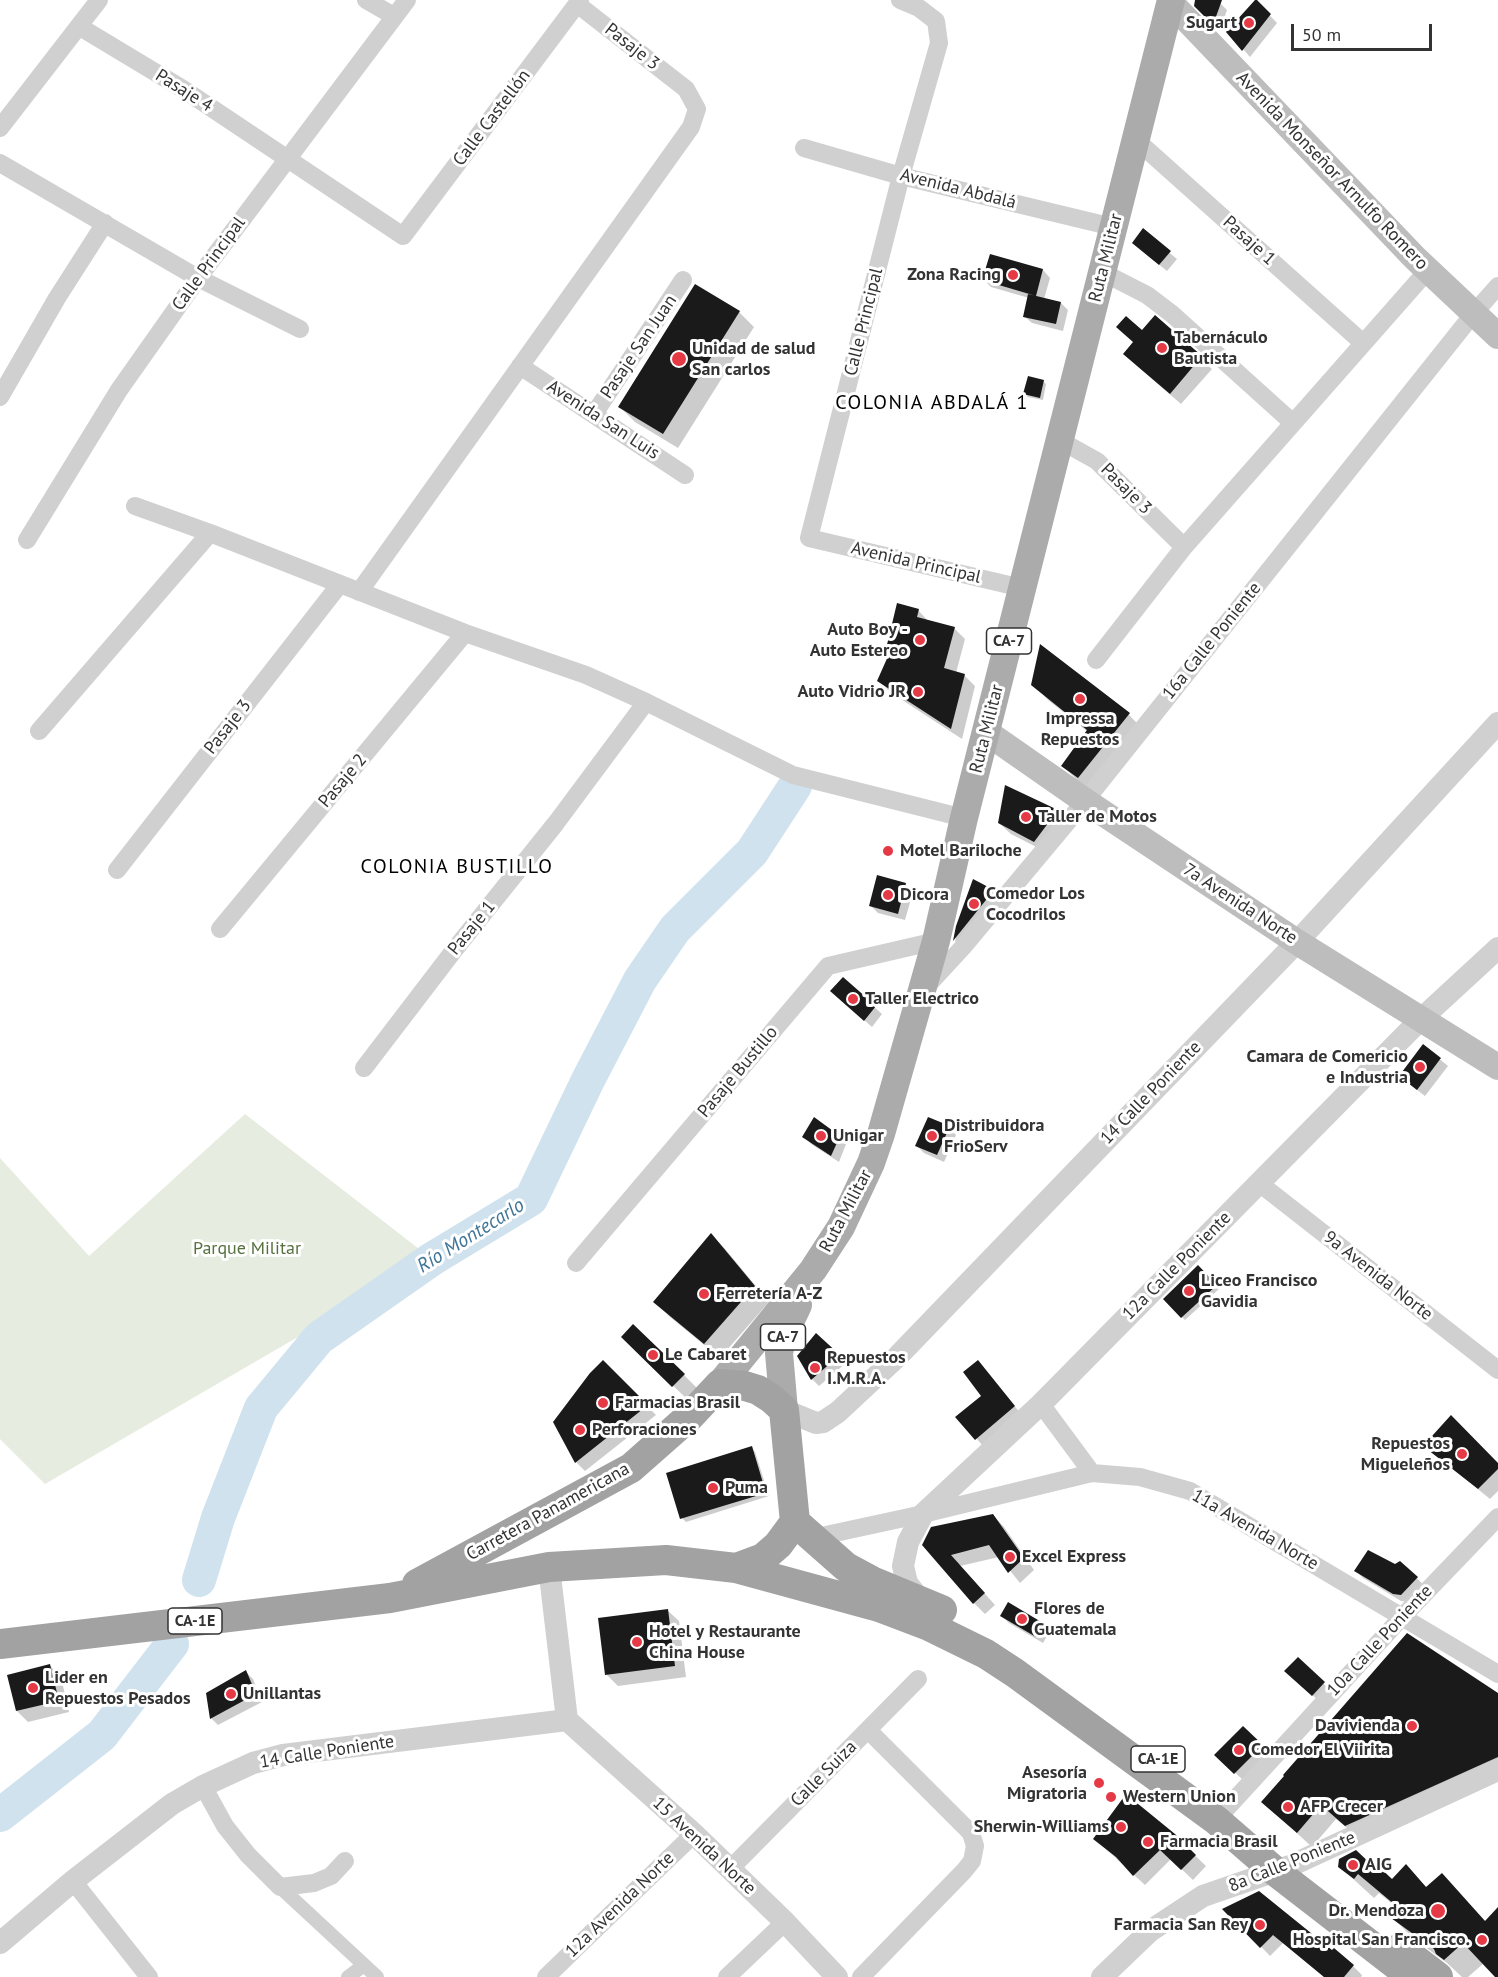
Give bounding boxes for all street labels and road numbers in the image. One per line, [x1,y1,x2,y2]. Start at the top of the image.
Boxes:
street label: Pasaje 3 [600,19,664,75]
street label: Pasaje 4 [151,65,217,117]
street label: Calle Castellón [449,66,535,170]
street label: Avenida Monseñor Arnulfo Romero [1232,67,1432,275]
street label: Avenida Abdalá [898,164,1018,214]
street label: Ruta Militar [1085,212,1127,304]
street label: Pasaje 1 [1218,212,1280,270]
street label: Calle Principal [168,213,250,315]
street label: Calle Principal [840,266,888,378]
street label: Pasaje San Juan [596,291,682,403]
street label: Avenida San Luis [543,376,663,464]
street label: Pasaje 3 [1096,459,1156,519]
street label: Avenida Principal [849,538,983,588]
street label: 16a Calle Poniente [1158,578,1266,704]
road number: CA-7 [986,628,1032,654]
street label: Ruta Militar [966,683,1008,775]
street label: Pasaje 3 [200,695,256,759]
street label: Pasaje 2 [314,750,372,812]
street label: 7a Avenida Norte [1179,859,1301,949]
street label: Pasaje 1 [444,897,500,959]
street label: Pasaje Bustillo [694,1022,782,1122]
street label: 14 Calle Poniente [1096,1037,1206,1149]
street label: Ruta Militar [815,1166,877,1256]
street label: 12a Calle Poniente [1118,1207,1236,1325]
street label: 9a Avenida Norte [1319,1227,1437,1325]
road number: CA-7 [760,1324,806,1350]
street label: Carretera Panamericana [463,1458,633,1566]
street label: 11a Avenida Norte [1188,1485,1322,1575]
street label: 10a Calle Poniente [1323,1581,1437,1701]
road number: CA-1E [168,1608,222,1634]
street label: 14 Calle Poniente [258,1731,396,1773]
street label: Calle Suiza [787,1737,861,1811]
road number: CA-1E [1131,1746,1185,1772]
street label: 15 Avenida Norte [648,1793,760,1899]
street label: 8a Calle Poniente [1226,1827,1358,1897]
street label: 12a Avenida Norte [561,1848,679,1962]

